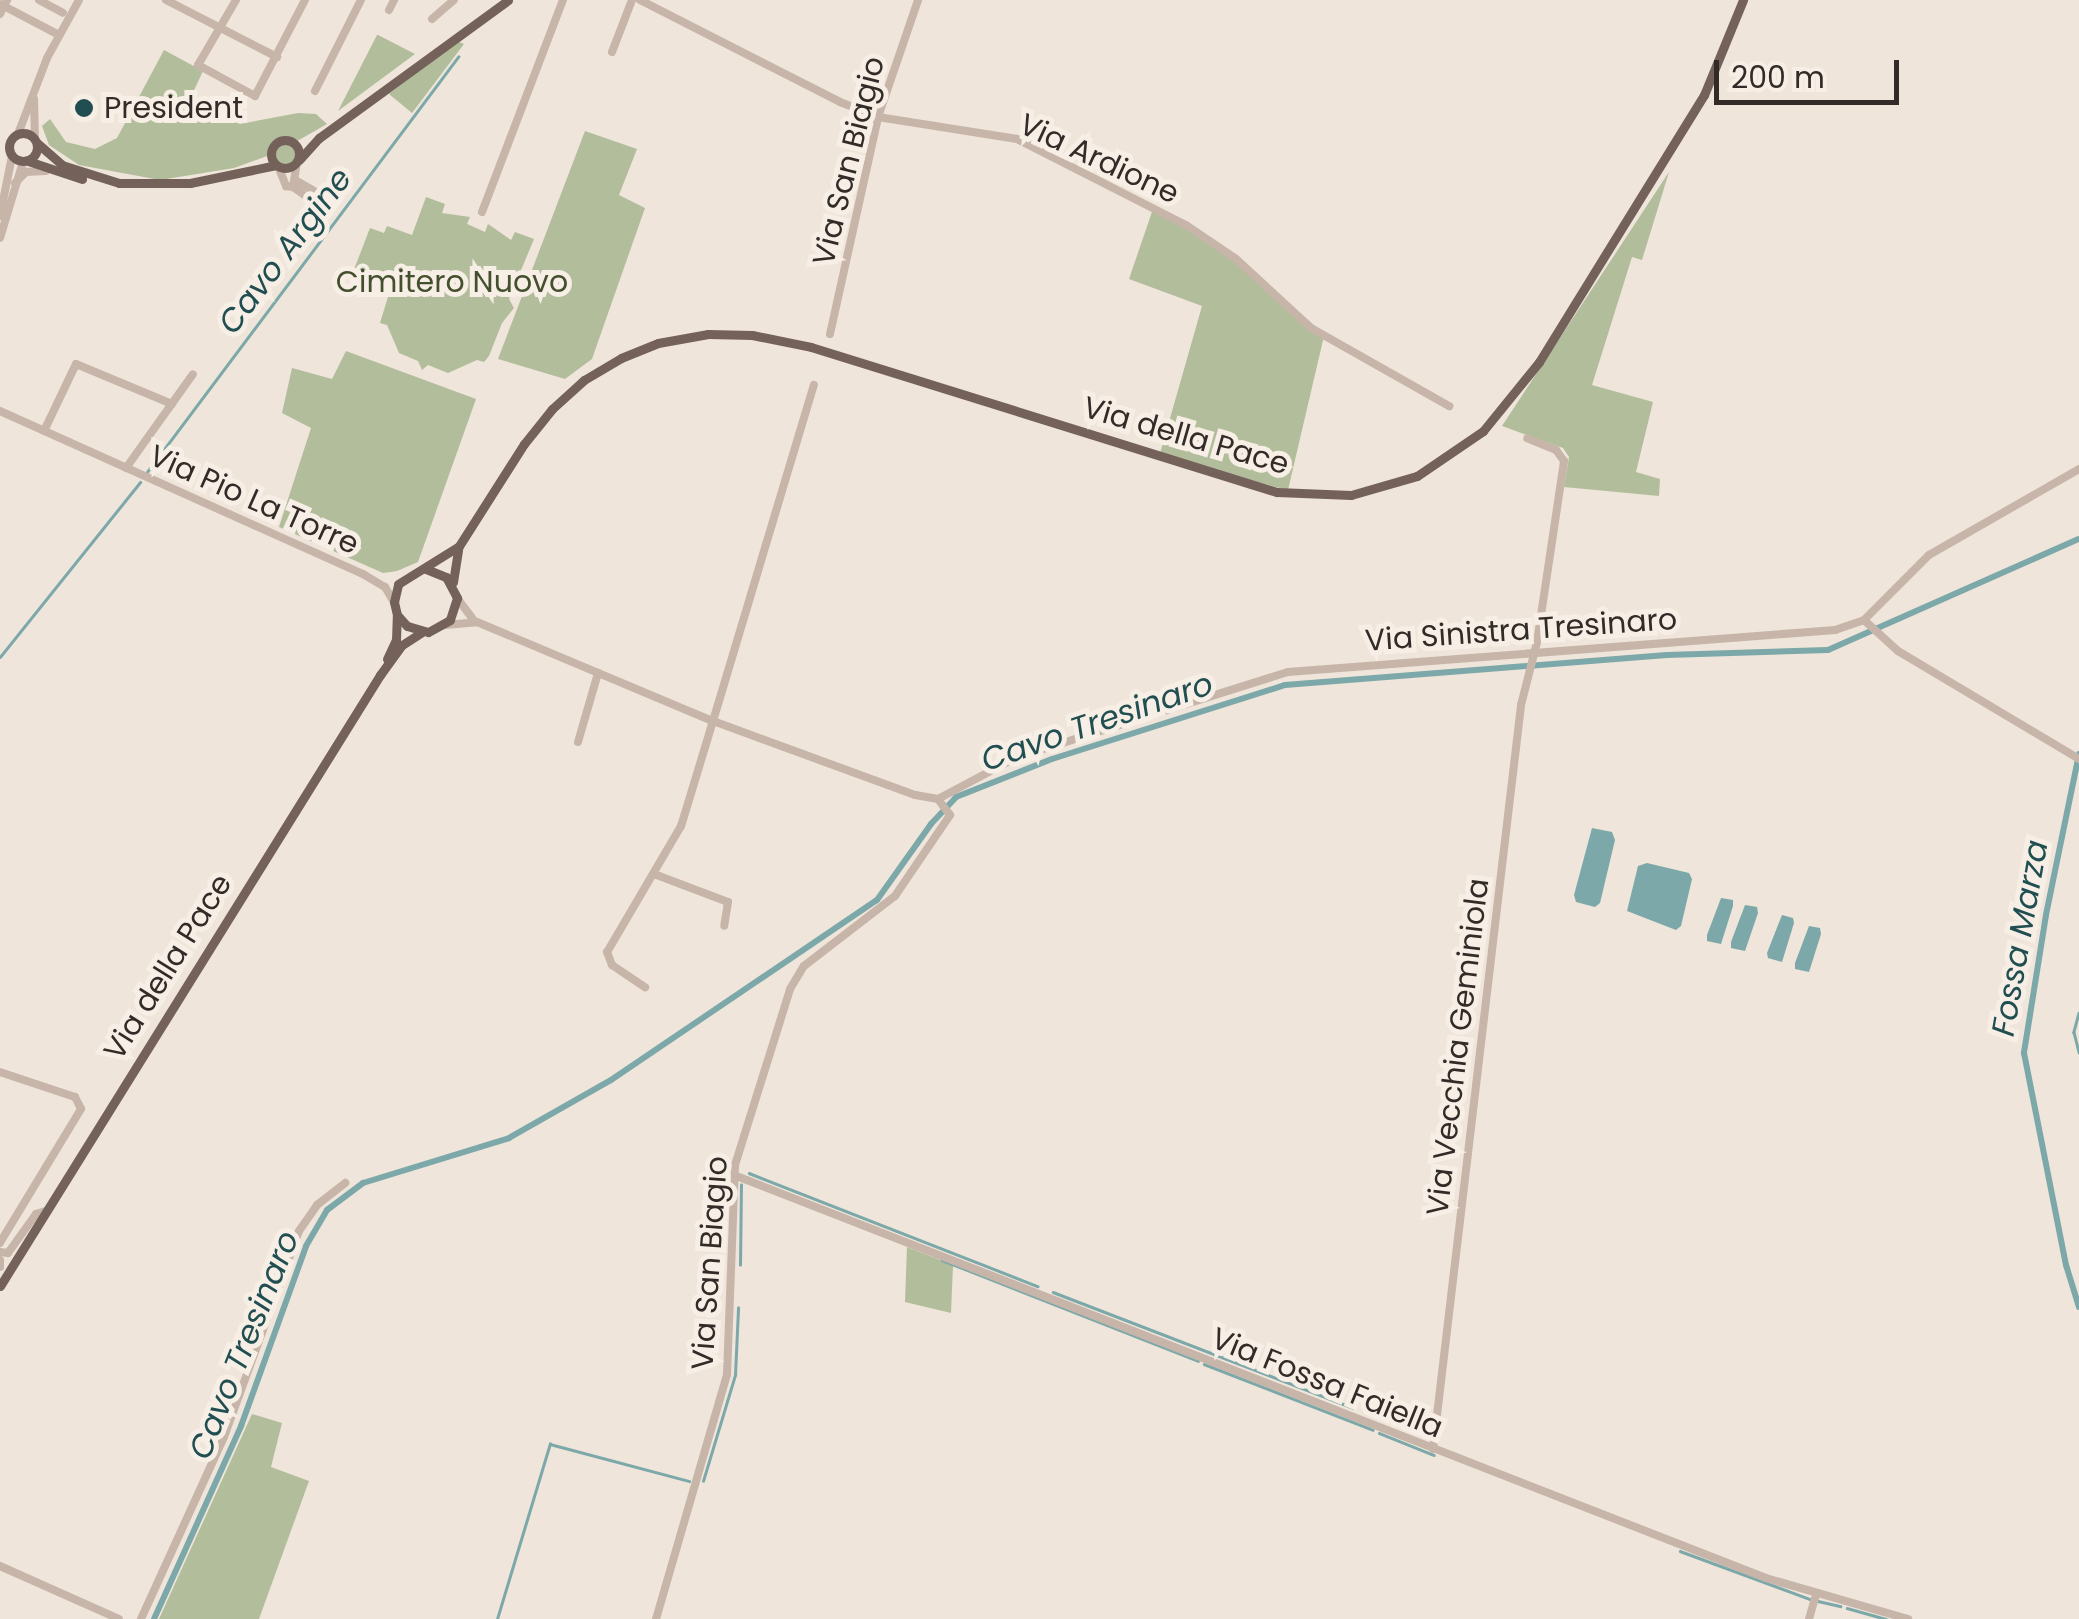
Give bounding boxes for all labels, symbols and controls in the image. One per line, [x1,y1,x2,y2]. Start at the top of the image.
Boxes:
scale bar [1719,40,1904,102]
street label: Via San Biagio [806,53,892,269]
text: 200 m [1731,56,1825,99]
place label: President [104,90,243,126]
marker: President [73,97,95,119]
street label: Via Ardione [1013,106,1185,212]
water label: Cavo Argine [210,161,360,341]
park label: Cimitero Nuovo [336,264,568,300]
street label: Via della Pace [1079,389,1293,483]
street label: Via Pio La Torre [144,438,364,562]
street label: Via Sinistra Tresinaro [1364,601,1678,659]
water label: Cavo Tresinaro [976,664,1218,780]
water label: Fossa Marza [1984,837,2056,1039]
street label: Via della Pace [96,867,240,1067]
street label: Via Vecchia Geminiola [1419,876,1497,1218]
street label: Via San Biagio [685,1155,735,1371]
water label: Cavo Tresinaro [181,1225,307,1465]
street label: Via Fossa Faiella [1206,1320,1448,1446]

